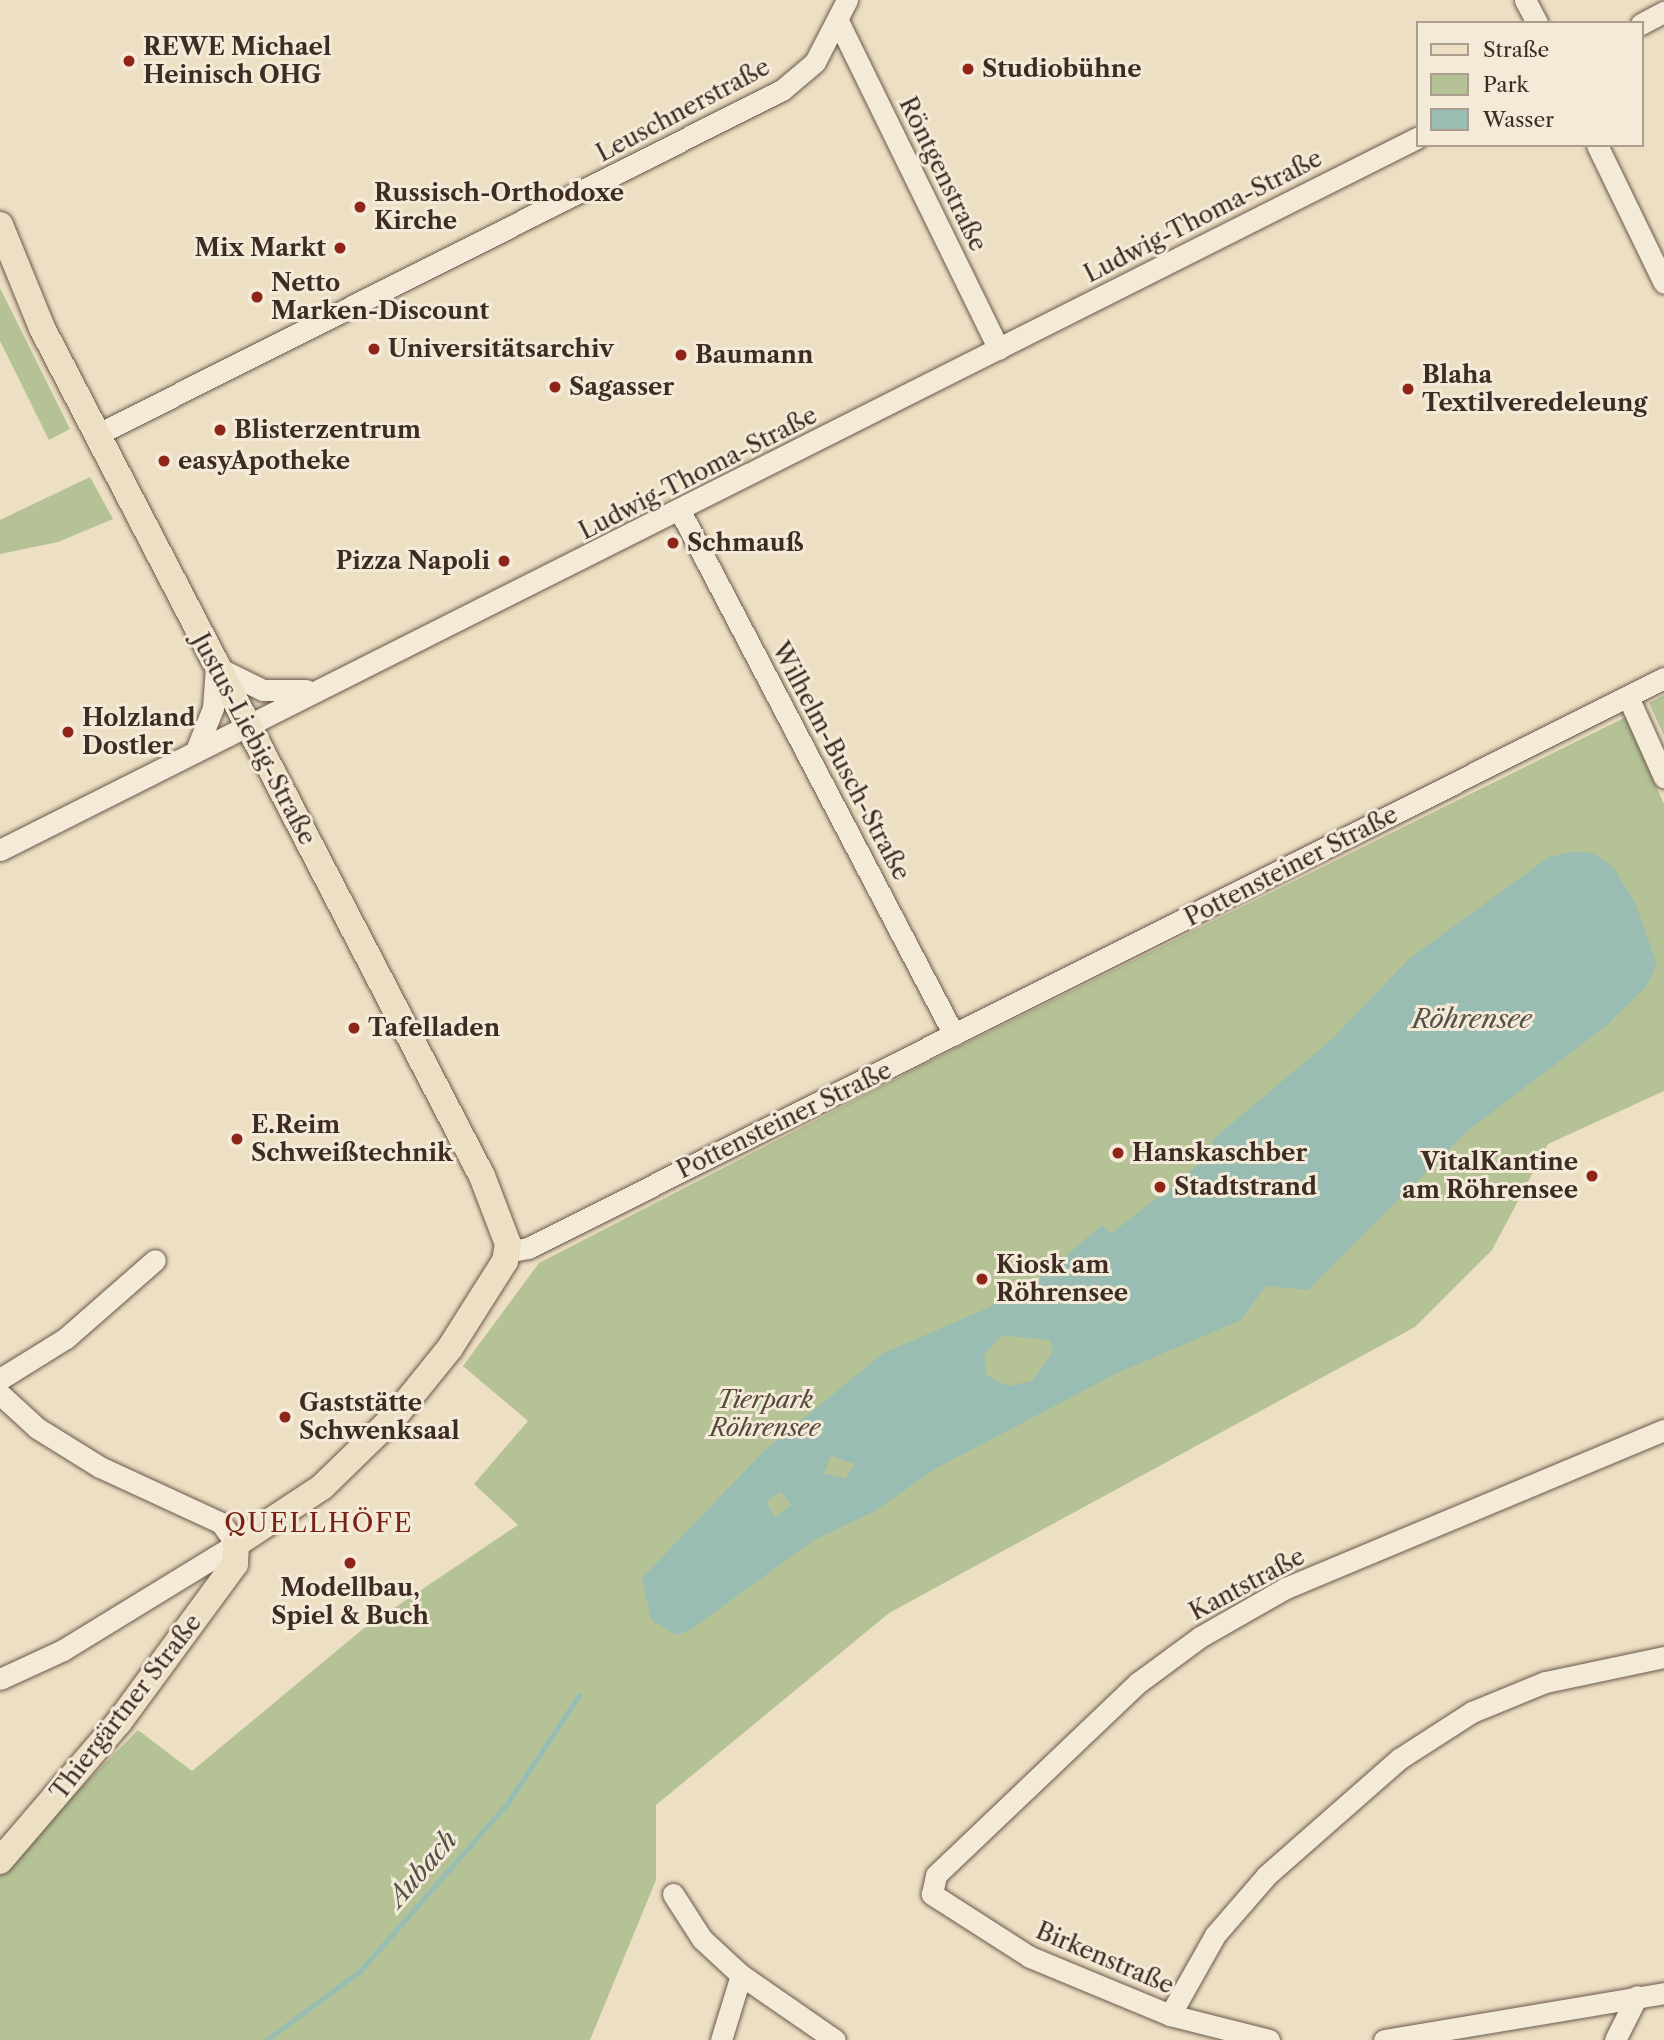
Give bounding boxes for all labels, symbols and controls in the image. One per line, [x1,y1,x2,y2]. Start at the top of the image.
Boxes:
legend [1416,21,1643,147]
place label: REWE Michael Heinisch OHG [143,33,331,89]
text: Straße [1483,37,1549,62]
street label: Leuschnerstraße [591,52,775,168]
marker: REWE Michael Heinisch OHG [121,53,137,69]
place label: Studiobühne [982,55,1141,83]
marker: Studiobühne [960,61,976,77]
text: Park [1483,72,1529,97]
street label: Röntgenstraße [893,92,993,256]
text: Wasser [1483,107,1554,132]
street label: Ludwig-Thoma-Straße [1079,143,1327,289]
place label: Russisch-Orthodoxe Kirche [374,179,624,235]
marker: Russisch-Orthodoxe Kirche [352,199,368,215]
place label: Mix Markt [194,234,326,262]
marker: Mix Markt [332,240,348,256]
place label: Netto Marken-Discount [271,269,489,325]
marker: Netto Marken-Discount [249,289,265,305]
place label: Universitätsarchiv [388,335,614,363]
marker: Universitätsarchiv [366,341,382,357]
place label: Baumann [695,341,813,369]
marker: Baumann [673,347,689,363]
place label: Blaha Textilveredeleung [1422,361,1647,417]
place label: Sagasser [569,373,674,401]
marker: Sagasser [547,379,563,395]
marker: Blaha Textilveredeleung [1400,381,1416,397]
street label: Ludwig-Thoma-Straße [574,400,822,546]
place label: Blisterzentrum [234,416,421,444]
marker: Blisterzentrum [212,422,228,438]
place label: easyApotheke [178,447,350,475]
marker: easyApotheke [156,453,172,469]
place label: Schmauß [687,529,804,557]
marker: Schmauß [665,535,681,551]
place label: Pizza Napoli [335,547,490,575]
marker: Pizza Napoli [496,553,512,569]
street label: Justus-Liebig-Straße [186,628,322,850]
street label: Wilhelm-Busch-Straße [766,637,916,885]
place label: Holzland Dostler [82,704,195,760]
marker: Holzland Dostler [60,724,76,740]
street label: Pottensteiner Straße [1180,800,1402,932]
water label: Röhrensee [1412,1004,1532,1036]
place label: Tafelladen [368,1014,500,1042]
marker: Tafelladen [346,1020,362,1036]
street label: Pottensteiner Straße [672,1055,896,1185]
place label: E.Reim Schweißtechnik [251,1111,453,1167]
marker: E.Reim Schweißtechnik [229,1131,245,1147]
place label: Hanskaschber [1132,1139,1307,1167]
marker: Hanskaschber [1110,1145,1126,1161]
place label: VitalKantine am Röhrensee [1402,1148,1578,1204]
marker: VitalKantine am Röhrensee [1584,1168,1600,1184]
place label: Stadtstrand [1174,1173,1317,1201]
marker: Stadtstrand [1152,1179,1168,1195]
place label: Kiosk am Röhrensee [996,1251,1128,1307]
marker: Kiosk am Röhrensee [974,1271,990,1287]
park label: Tierpark Röhrensee [710,1386,820,1442]
place label: Gaststätte Schwenksaal [299,1389,460,1445]
marker: Gaststätte Schwenksaal [277,1409,293,1425]
district label: QUELLHÖFE [225,1508,413,1540]
street label: Kantstraße [1184,1542,1310,1626]
marker: Modellbau, Spiel & Buch [342,1555,358,1571]
place label: Modellbau, Spiel & Buch [271,1574,429,1630]
street label: Thiergärtner Straße [44,1608,208,1806]
water label: Aubach [382,1825,464,1913]
street label: Birkenstraße [1032,1916,1178,2000]

